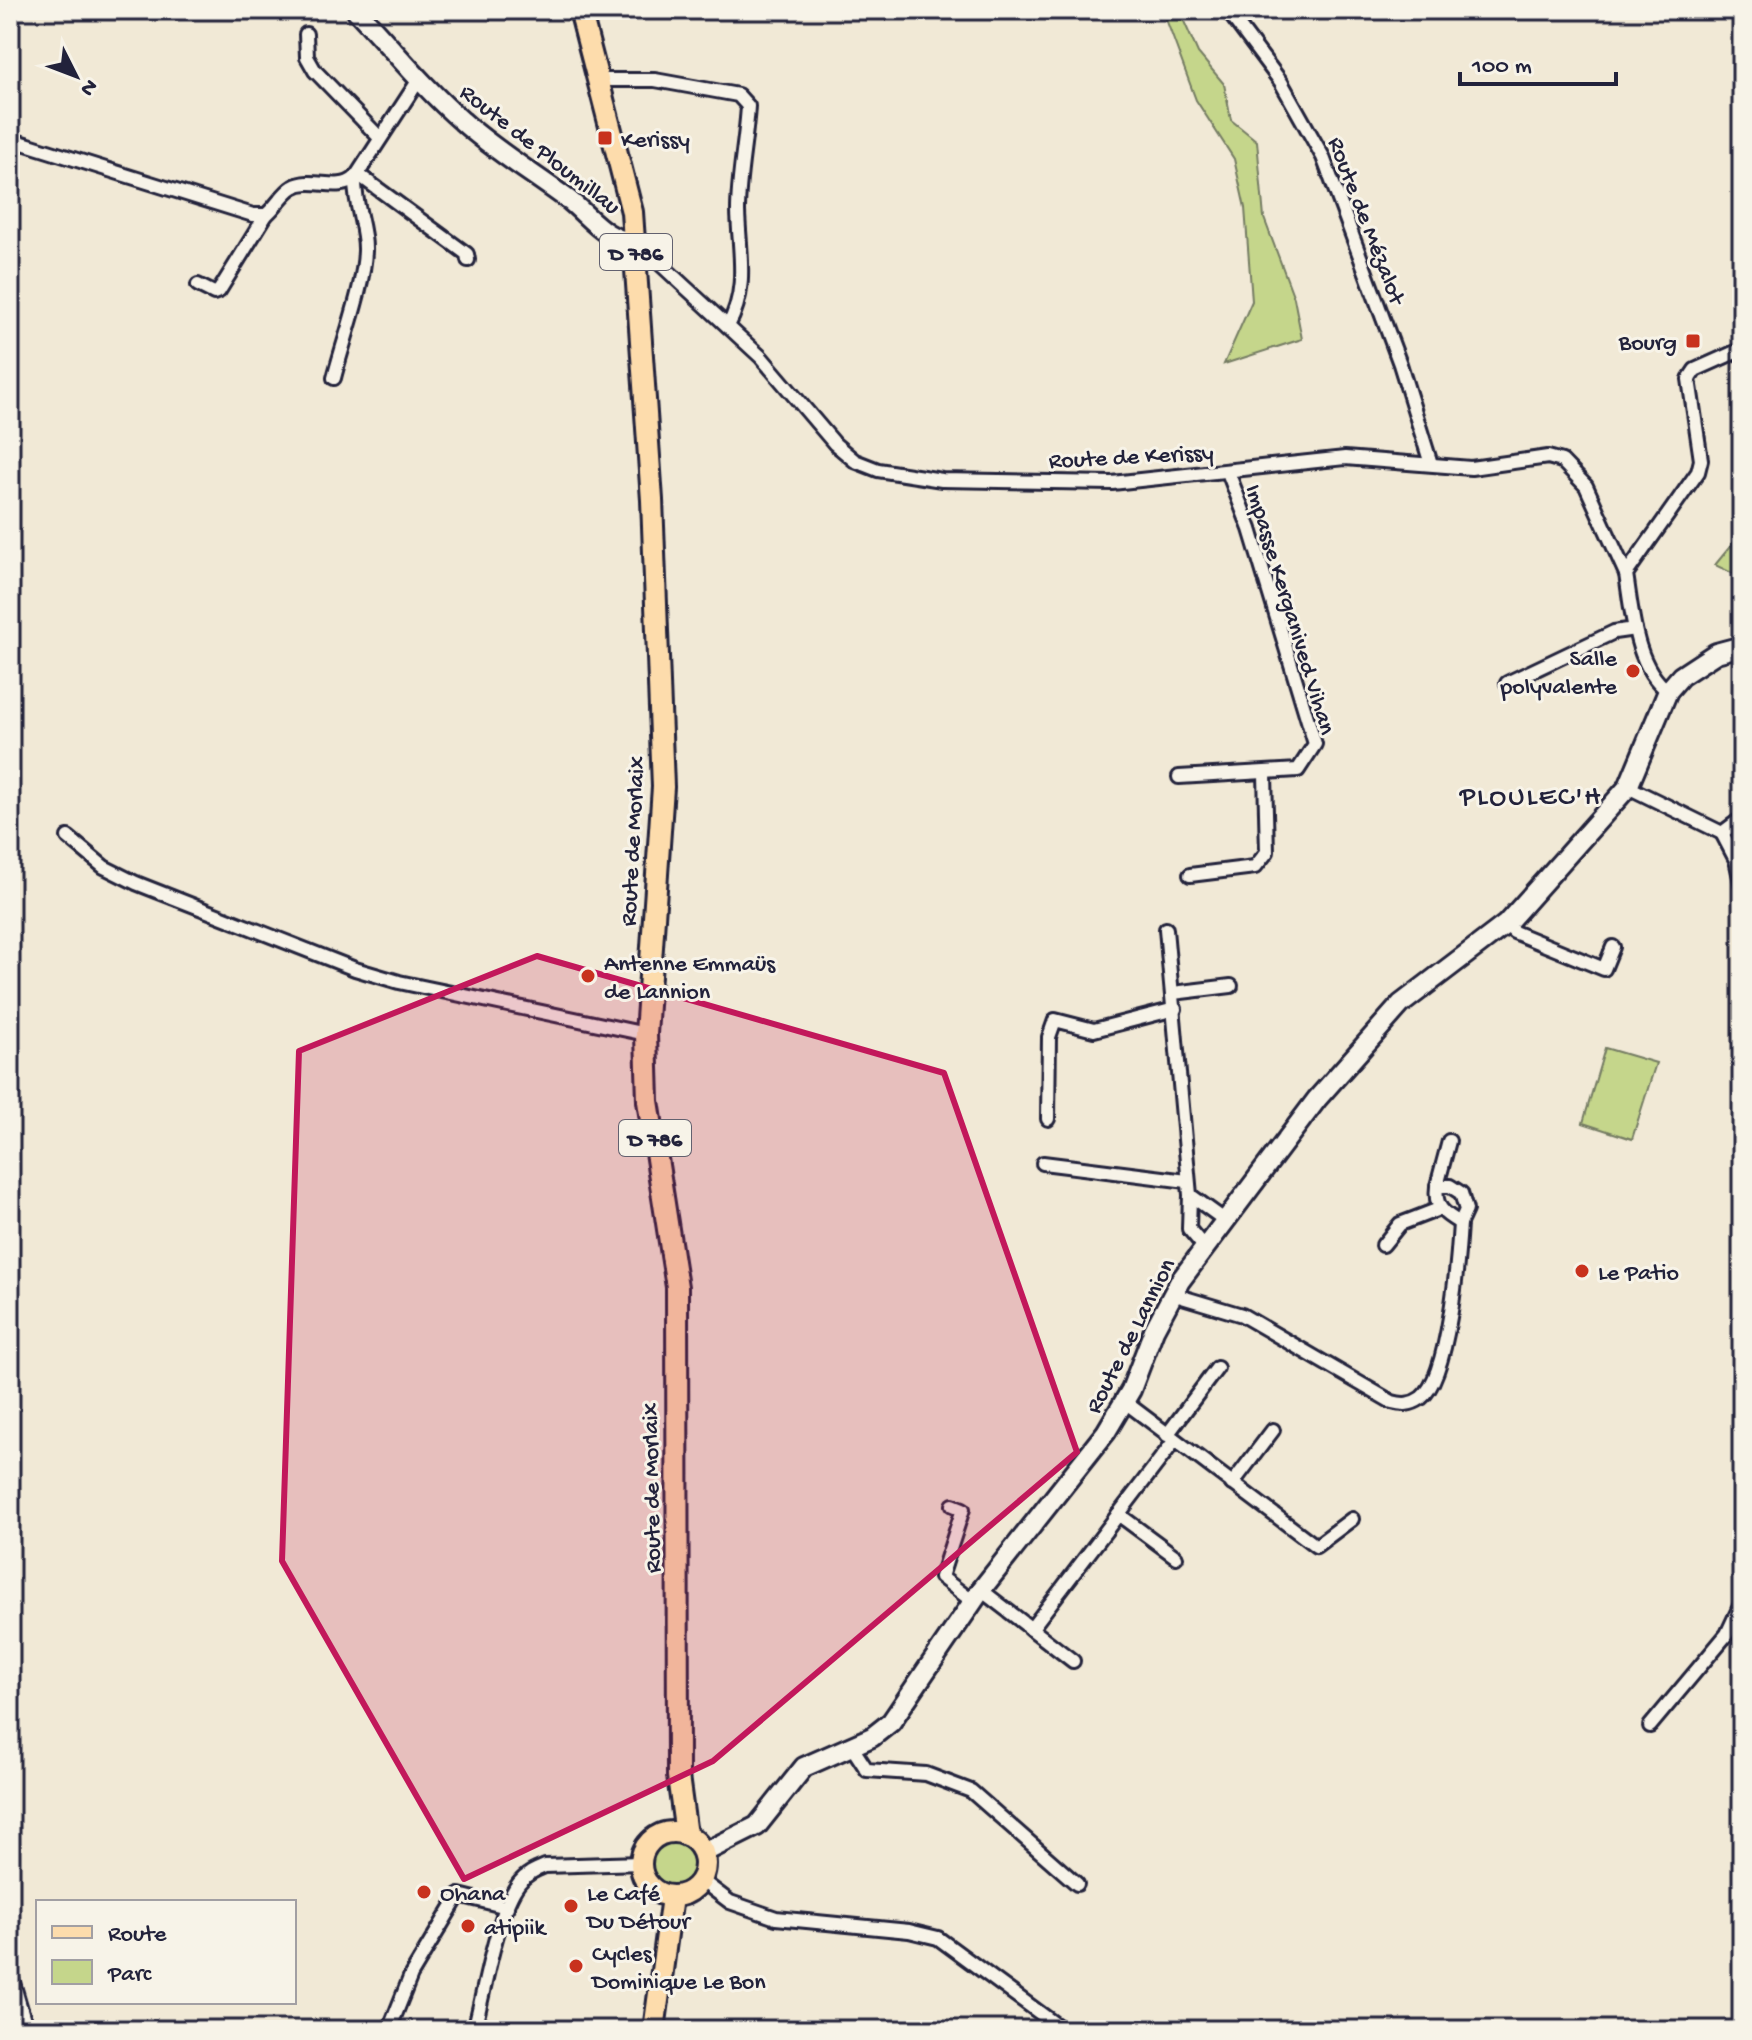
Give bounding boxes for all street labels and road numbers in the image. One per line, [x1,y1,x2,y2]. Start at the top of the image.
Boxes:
street label: Route de Ploumillau [453,79,625,222]
street label: Route de Mézalot [1320,134,1411,311]
road number: D 786 [600,234,672,270]
street label: Route de Kerissy [1048,440,1215,477]
street label: Impasse Kerganived Vihan [1237,481,1341,739]
street label: Route de Morlaix [616,755,653,927]
road number: D 786 [619,1120,691,1156]
street label: Route de Lannion [1081,1254,1184,1419]
street label: Route de Morlaix [638,1402,669,1573]

